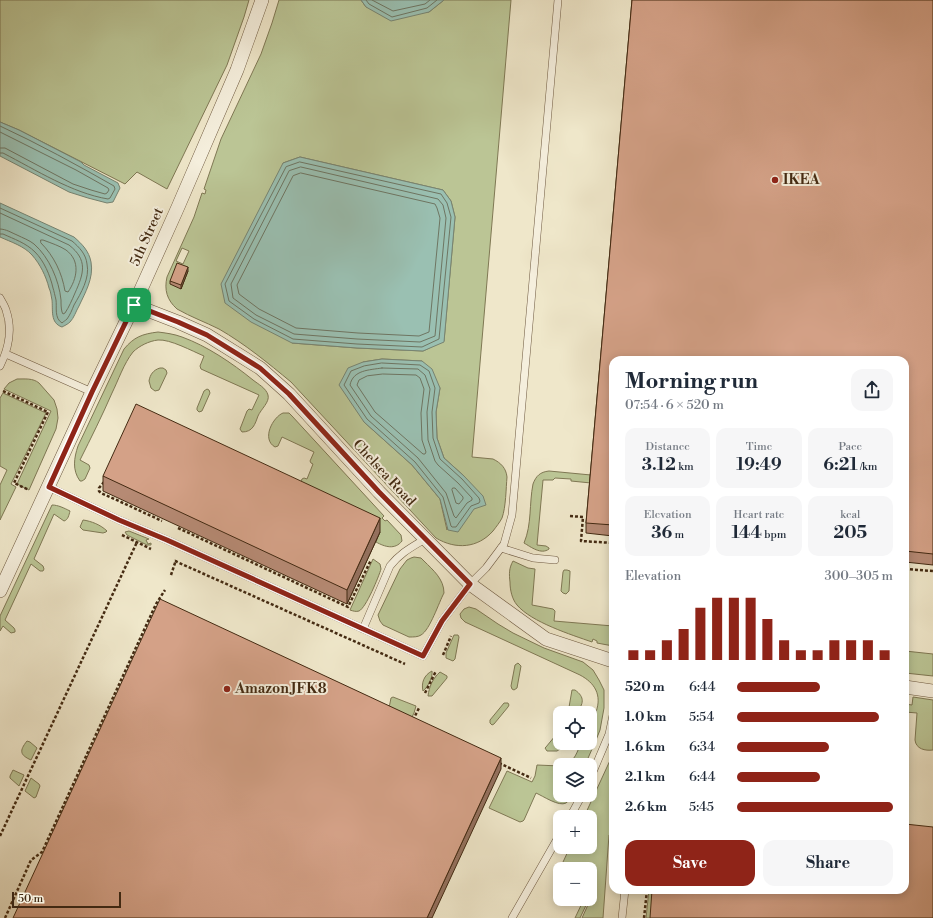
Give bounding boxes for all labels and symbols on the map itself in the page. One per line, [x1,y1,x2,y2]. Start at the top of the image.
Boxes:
place label: IKEA [783,171,821,189]
marker: IKEA [770,175,780,185]
street label: 5th Street [126,205,168,269]
pin [117,288,151,322]
street label: Chelsea Road [348,436,420,510]
place label: Amazon JFK8 [234,680,327,698]
marker: Amazon JFK8 [222,684,232,694]
scale bar [12,890,121,909]

